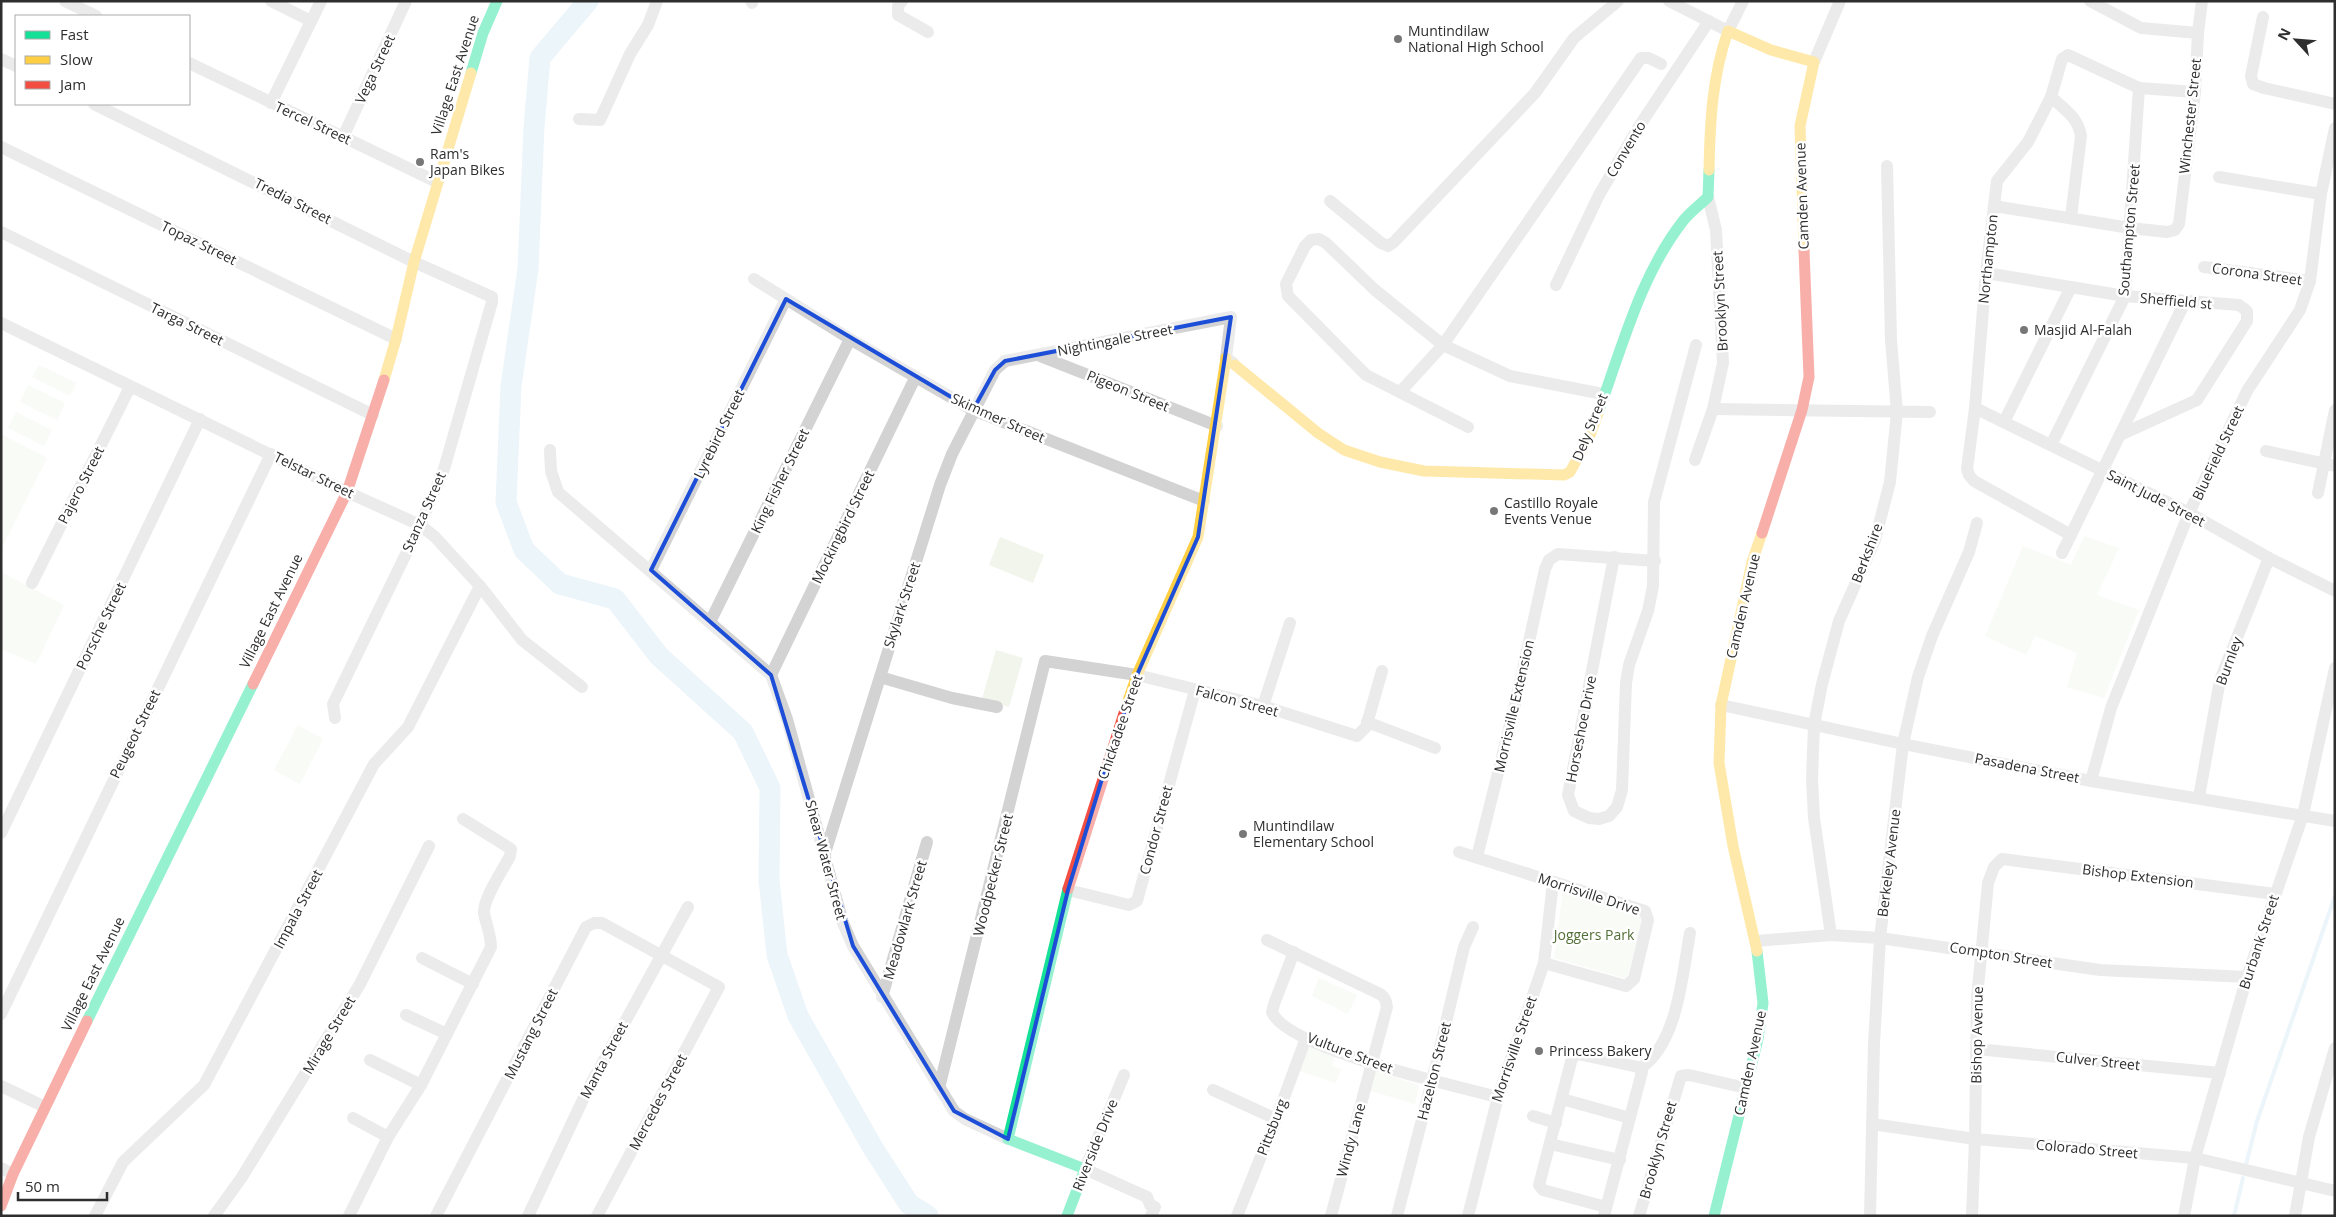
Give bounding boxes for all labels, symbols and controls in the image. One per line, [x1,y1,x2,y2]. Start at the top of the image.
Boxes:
street label: Village East Avenue [426,12,483,137]
legend [15,15,190,105]
north arrow [2271,15,2321,65]
place label: Muntindilaw National High School [1408,21,1544,56]
text: Fast [60,24,89,44]
text: N [2273,25,2295,43]
street label: Vega Street [350,31,399,106]
marker: Muntindilaw National High School [1392,33,1404,45]
text: Slow [60,49,93,69]
street label: Winchester Street [2174,57,2205,175]
text: Jam [58,74,86,94]
street label: Tercel Street [272,97,354,149]
street label: Convento [1601,117,1650,181]
street label: Camden Avenue [1790,142,1813,250]
place label: Ram's Japan Bikes [428,144,505,179]
marker: Ram's Japan Bikes [414,156,426,168]
street label: Southampton Street [2113,163,2144,297]
street label: Tredia Street [252,173,335,228]
street label: Northampton [1973,213,2002,304]
street label: Topaz Street [158,216,240,269]
street label: Brooklyn Street [1707,250,1732,352]
street label: Corona Street [2211,258,2303,289]
street label: Sheffield st [2139,288,2213,313]
street label: Targa Street [147,298,227,349]
street label: Nightingale Street [1056,319,1174,360]
place label: Masjid Al-Falah [2034,320,2132,339]
marker: Masjid Al-Falah [2018,324,2030,336]
street label: Pigeon Street [1084,365,1172,416]
street label: Lyrebird Street [689,386,748,482]
street label: Skimmer Street [948,388,1048,447]
street label: Dely Street [1567,390,1612,463]
street label: BlueField Street [2187,402,2248,503]
street label: King Fisher Street [746,425,813,536]
street label: Pajero Street [53,443,108,527]
street label: Telstar Street [271,447,357,502]
street label: Saint Jude Street [2104,465,2209,530]
street label: Mockingbird Street [807,467,878,587]
street label: Stanza Street [397,469,450,555]
place label: Castillo Royale Events Venue [1504,493,1598,528]
marker: Castillo Royale Events Venue [1488,505,1500,517]
street label: Berkshire [1846,520,1887,585]
street label: Village East Avenue [235,550,307,671]
street label: Camden Avenue [1721,552,1764,660]
street label: Skylark Street [879,559,924,650]
street label: Porsche Street [71,579,130,673]
street label: Burnley [2211,633,2246,688]
street label: Morrisville Extension [1489,638,1538,774]
street label: Chickadee Street [1093,672,1146,782]
street label: Horseshoe Drive [1561,674,1600,784]
street label: Falcon Street [1194,680,1281,721]
street label: Peugeot Street [105,686,164,781]
street label: Pasadena Street [1973,748,2081,787]
street label: Condor Street [1135,783,1177,876]
street label: Shear Water Street [801,798,852,922]
street label: Berkeley Avenue [1872,808,1905,918]
street label: Woodpecker Street [968,812,1017,938]
place label: Muntindilaw Elementary School [1253,816,1374,851]
marker: Muntindilaw Elementary School [1237,828,1249,840]
street label: Meadowlark Street [878,858,931,982]
street label: Bishop Extension [2081,859,2195,892]
street label: Impala Street [269,866,326,952]
street label: Morrisville Drive [1536,868,1643,919]
street label: Burbank Street [2234,892,2283,992]
street label: Village East Avenue [57,913,129,1034]
park label: Joggers Park [1552,925,1635,944]
street label: Compton Street [1948,937,2054,972]
street label: Mustang Street [499,985,562,1082]
street label: Bishop Avenue [1966,986,1987,1084]
street label: Mirage Street [298,992,359,1077]
street label: Morrisville Street [1486,993,1541,1104]
street label: Camden Avenue [1729,1008,1770,1117]
street label: Manta Street [575,1018,632,1102]
street label: Hazelton Street [1412,1020,1455,1122]
street label: Vulture Street [1305,1027,1396,1078]
place label: Princess Bakery [1549,1041,1653,1060]
marker: Princess Bakery [1533,1045,1545,1057]
street label: Culver Street [2055,1047,2141,1074]
street label: Mercedes Street [624,1050,691,1153]
street label: Pittsburg [1252,1095,1291,1158]
street label: Riverside Drive [1068,1096,1122,1193]
street label: Brooklyn Street [1634,1099,1681,1201]
street label: Windy Lane [1332,1101,1370,1179]
street label: Colorado Street [2035,1135,2139,1162]
scale bar [18,1170,106,1202]
text: 50 m [25,1176,60,1196]

